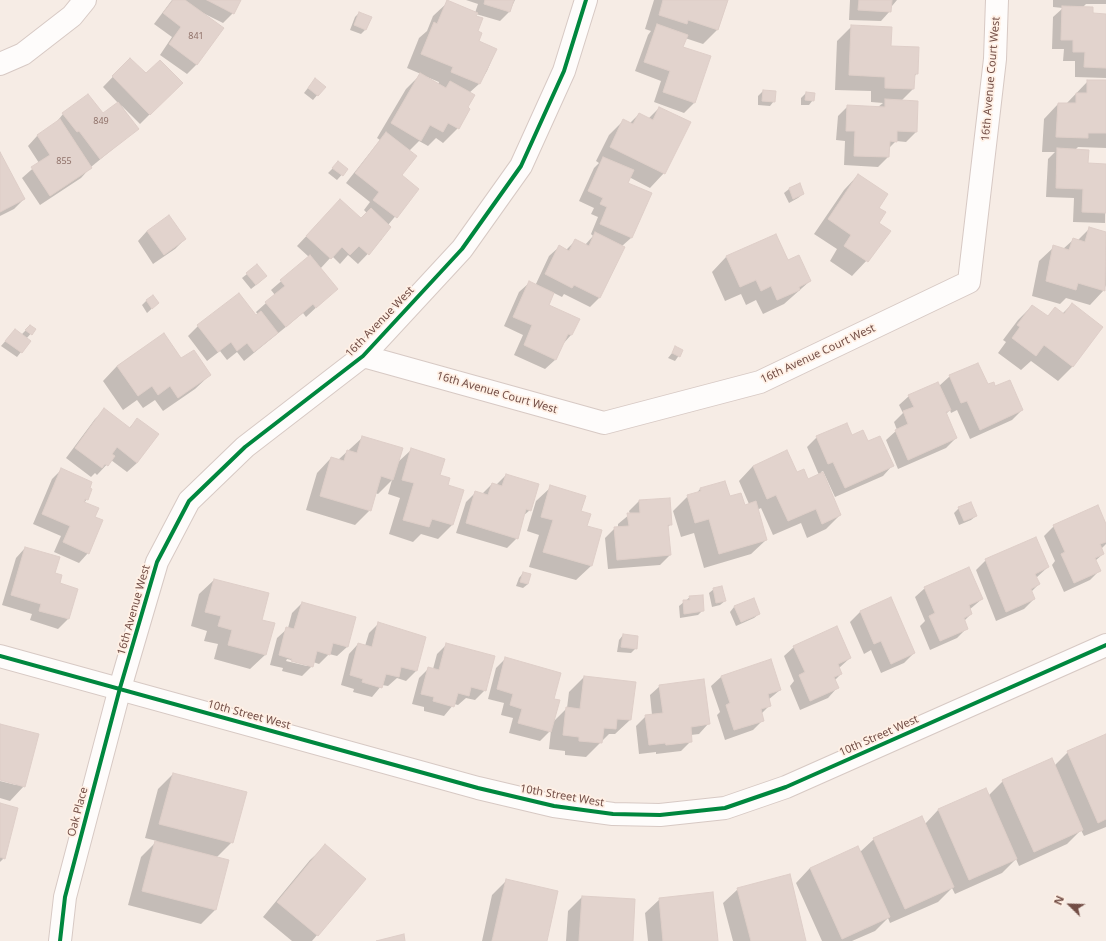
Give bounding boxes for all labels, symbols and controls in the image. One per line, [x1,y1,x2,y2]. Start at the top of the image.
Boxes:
street label: 16th Avenue Court West [979,16,1003,142]
house number: 841 [188,31,204,41]
house number: 849 [93,116,109,126]
house number: 855 [56,156,72,166]
street label: 16th Avenue West [343,284,417,360]
street label: 16th Avenue Court West [759,322,877,386]
street label: 16th Avenue Court West [435,369,559,417]
street label: 16th Avenue West [115,563,153,657]
street label: 10th Street West [206,698,292,732]
street label: 10th Street West [837,713,921,759]
street label: 10th Street West [519,782,605,810]
street label: Oak Place [65,786,91,838]
north arrow [1050,885,1090,925]
text: N [1050,893,1067,907]

